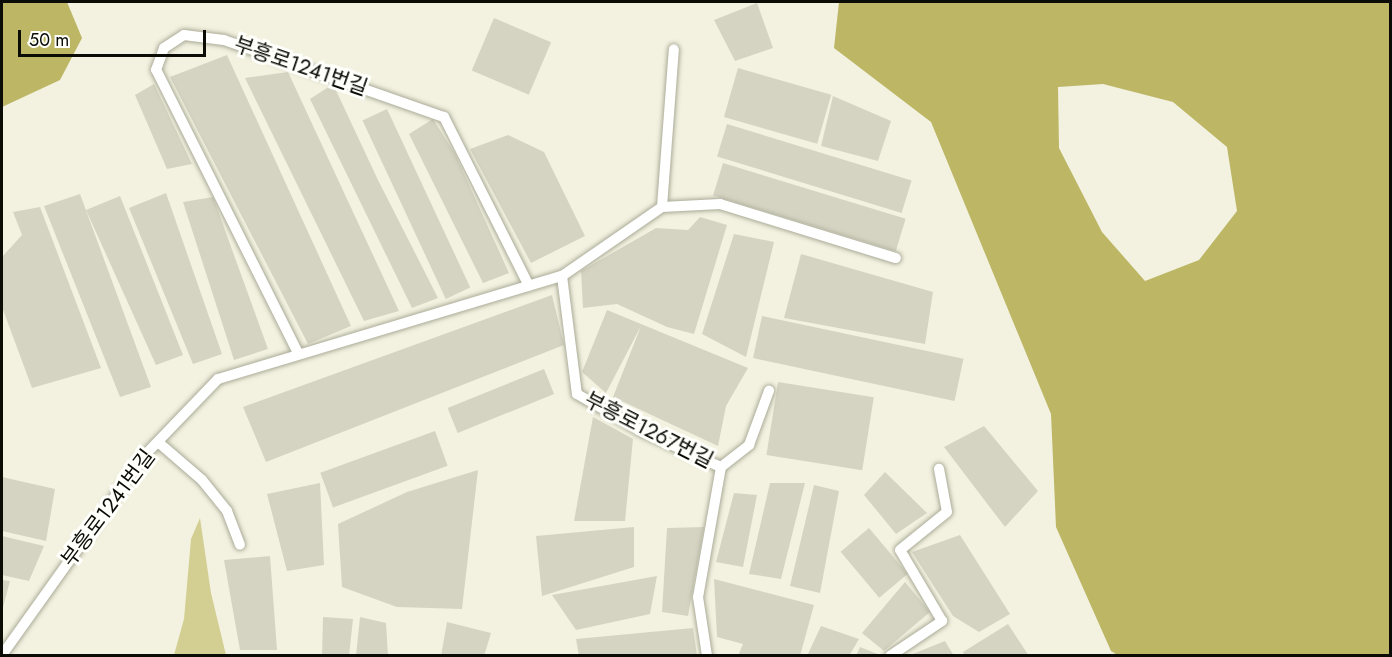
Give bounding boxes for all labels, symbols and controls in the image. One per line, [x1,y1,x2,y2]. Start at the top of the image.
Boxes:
scale bar [21,18,208,56]
text: 50 m [29,27,69,53]
street label: 부흥로1241번길 [231,31,371,101]
street label: 부흥로1267번길 [580,387,718,473]
street label: 부흥로1241번길 [56,445,160,571]

